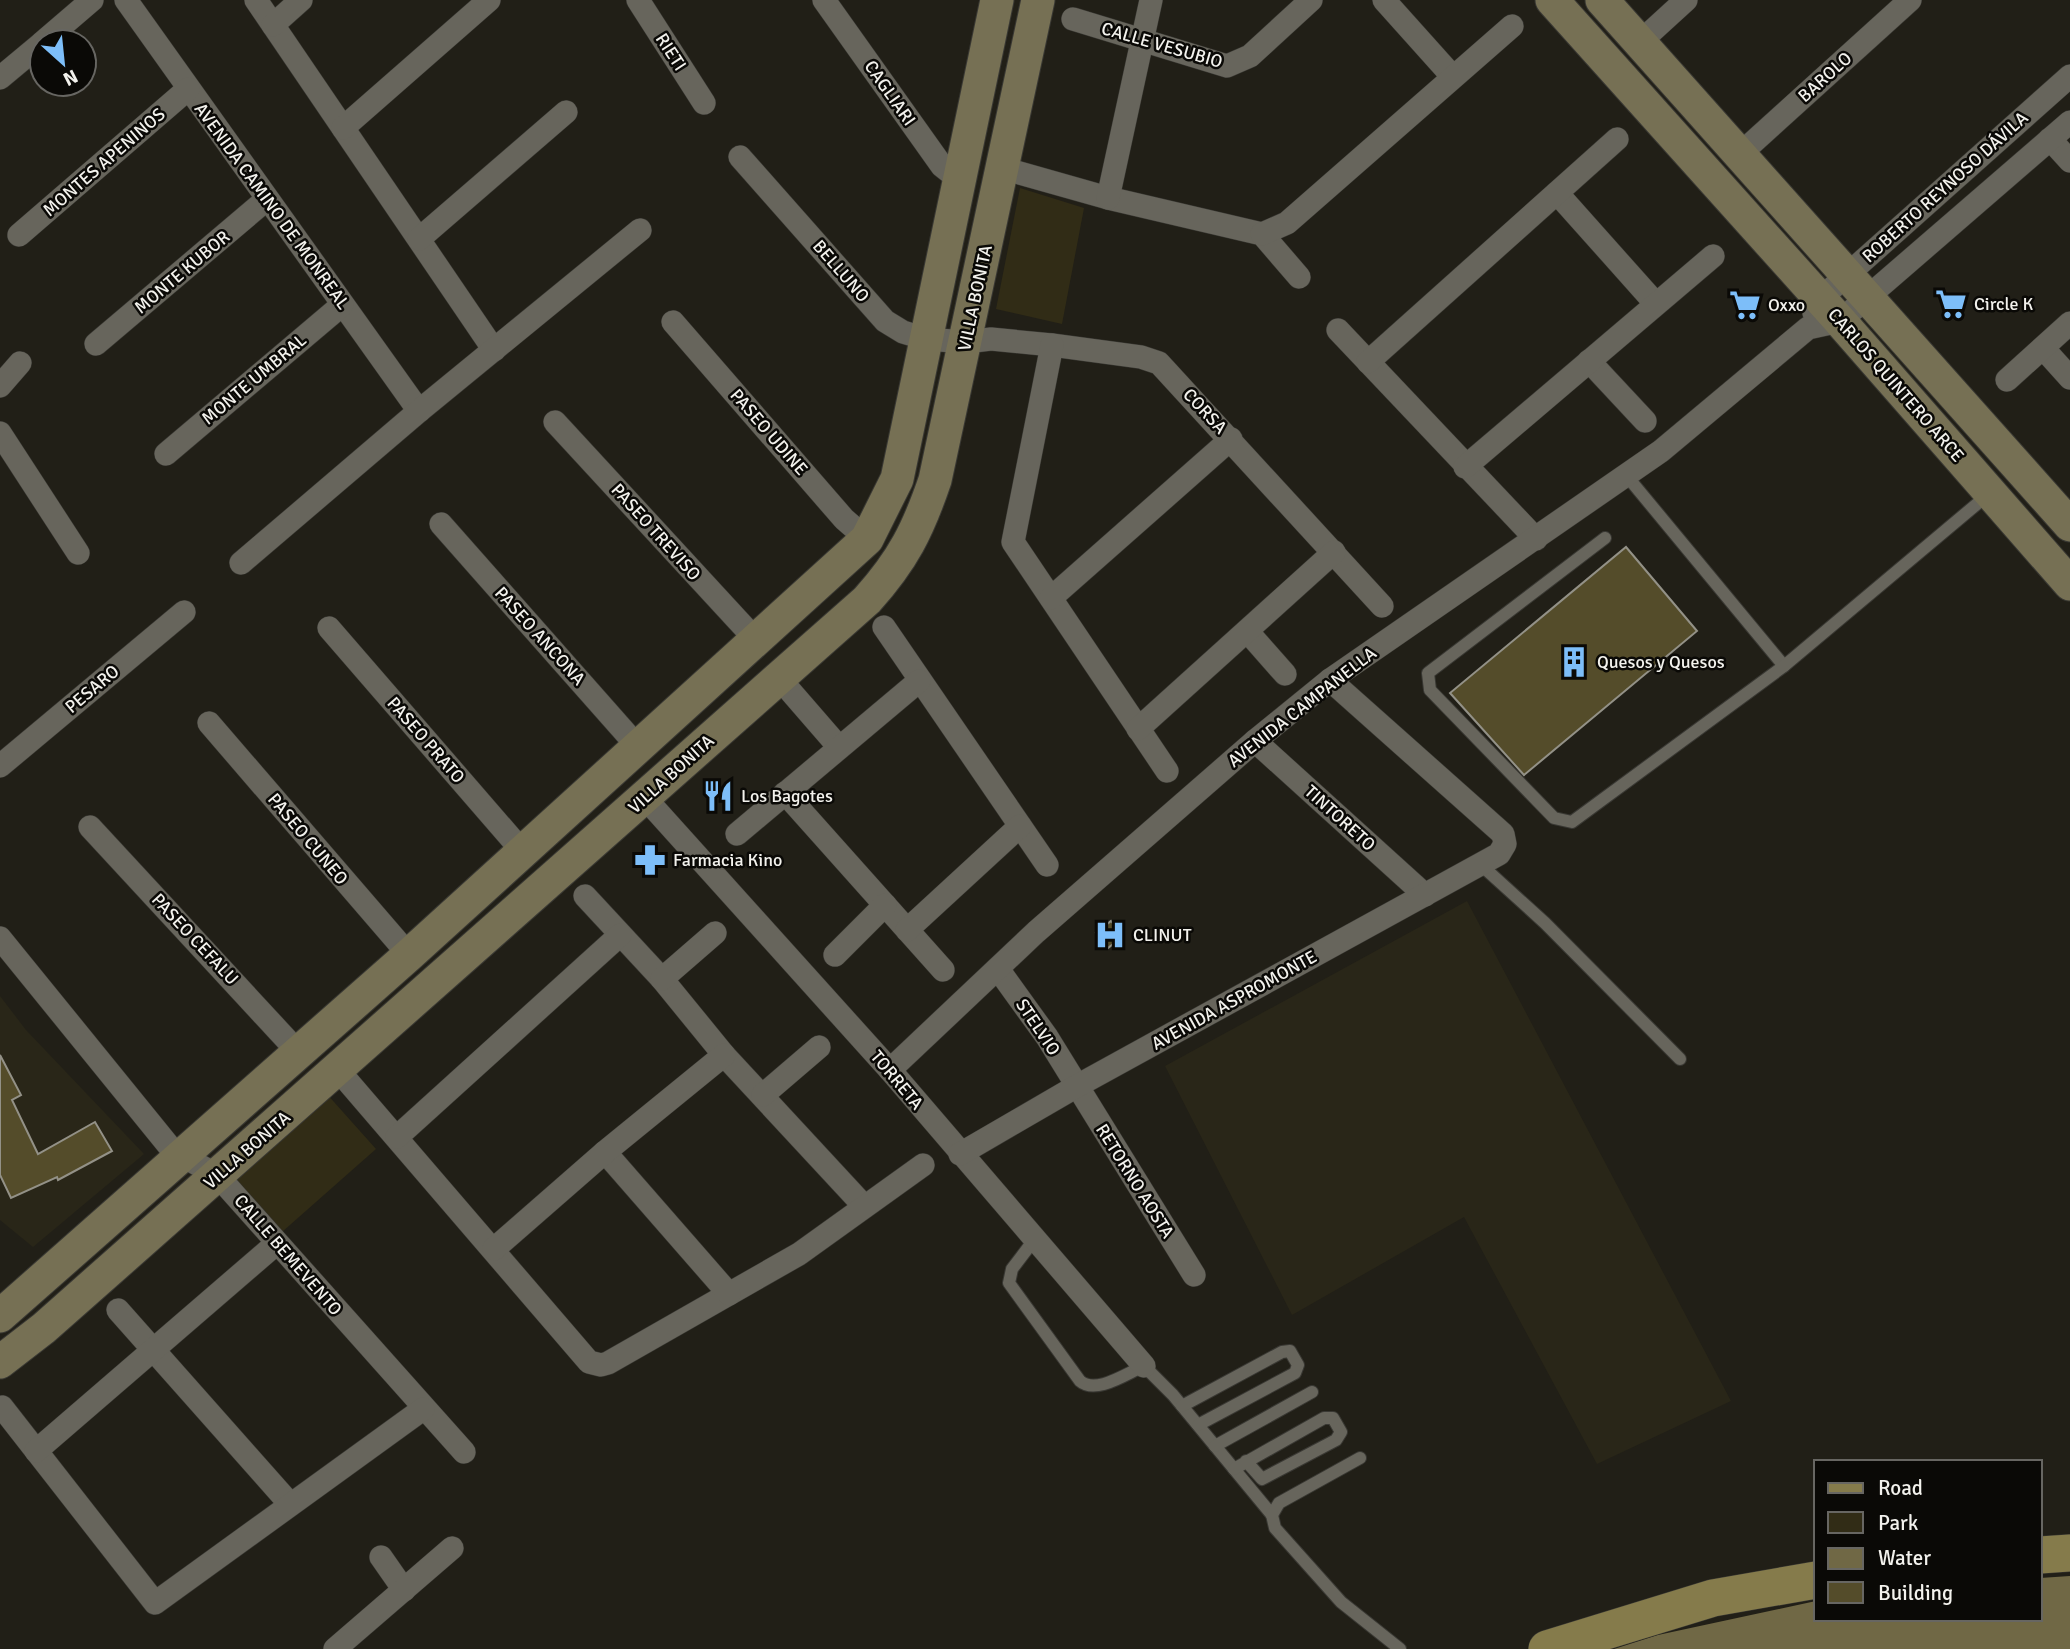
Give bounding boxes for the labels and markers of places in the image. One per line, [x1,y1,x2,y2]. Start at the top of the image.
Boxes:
supermarket icon: Circle K [1934,287,1968,321]
supermarket icon: Oxxo [1728,288,1762,322]
place label: Circle K [1974,293,2034,315]
place label: Oxxo [1768,294,1805,316]
building icon: Quesos y Quesos [1557,645,1591,679]
place label: Quesos y Quesos [1597,651,1725,673]
restaurant icon: Los Bagotes [701,779,735,813]
place label: Los Bagotes [741,785,833,807]
pharmacy icon: Farmacia Kino [633,843,667,877]
place label: Farmacia Kino [673,849,782,871]
hospital icon: CLINUT [1093,918,1127,952]
place label: CLINUT [1133,924,1192,946]

